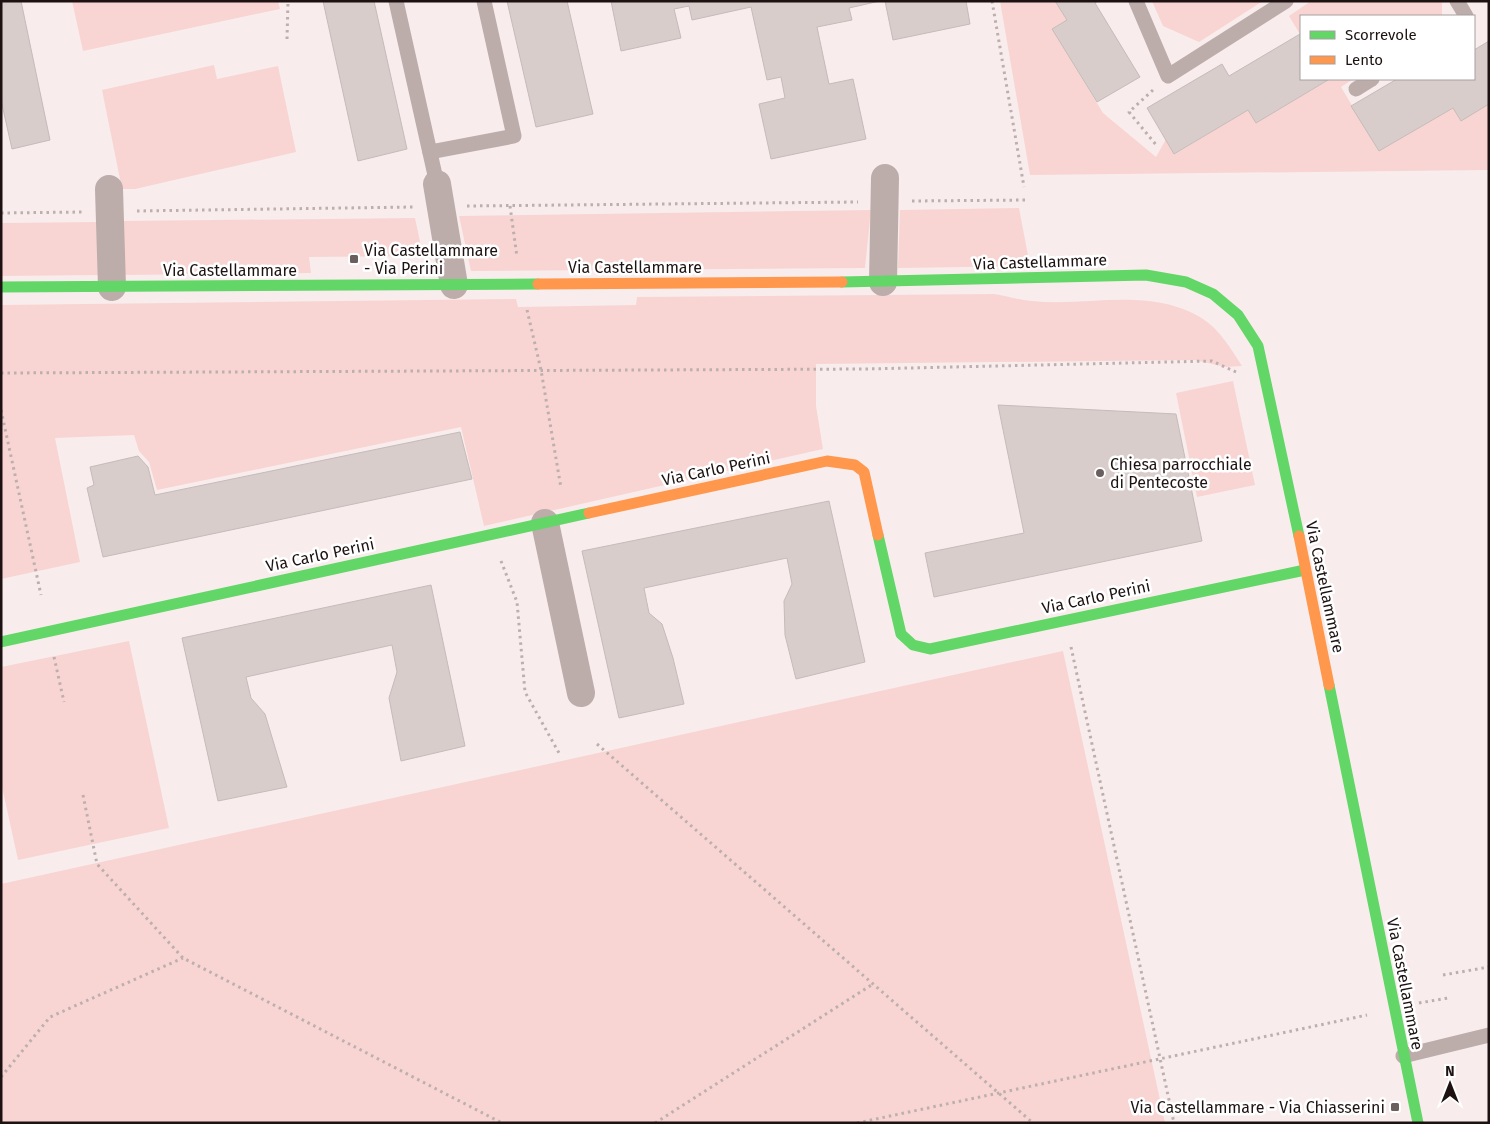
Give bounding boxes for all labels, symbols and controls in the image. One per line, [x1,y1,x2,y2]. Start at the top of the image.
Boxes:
legend [1300,15,1475,80]
text: Scorrevole [1345,26,1417,44]
text: Lento [1345,51,1383,69]
place label: Via Castellammare - Via Perini [364,241,498,278]
street label: Via Castellammare [973,250,1107,274]
marker: Via Castellammare - Via Perini [348,253,360,265]
street label: Via Castellammare [568,258,702,277]
street label: Via Castellammare [163,261,297,280]
street label: Via Carlo Perini [660,448,772,490]
place label: Chiesa parrocchiale di Pentecoste [1110,455,1252,492]
marker: Chiesa parrocchiale di Pentecoste [1094,467,1106,479]
street label: Via Castellammare [1302,520,1348,654]
street label: Via Carlo Perini [264,534,376,576]
street label: Via Carlo Perini [1040,576,1152,618]
street label: Via Castellammare [1383,916,1427,1052]
north arrow [1425,1059,1475,1109]
text: N [1445,1063,1455,1080]
place label: Via Castellammare - Via Chiasserini [1130,1098,1385,1117]
marker: Via Castellammare - Via Chiasserini [1389,1101,1401,1113]

